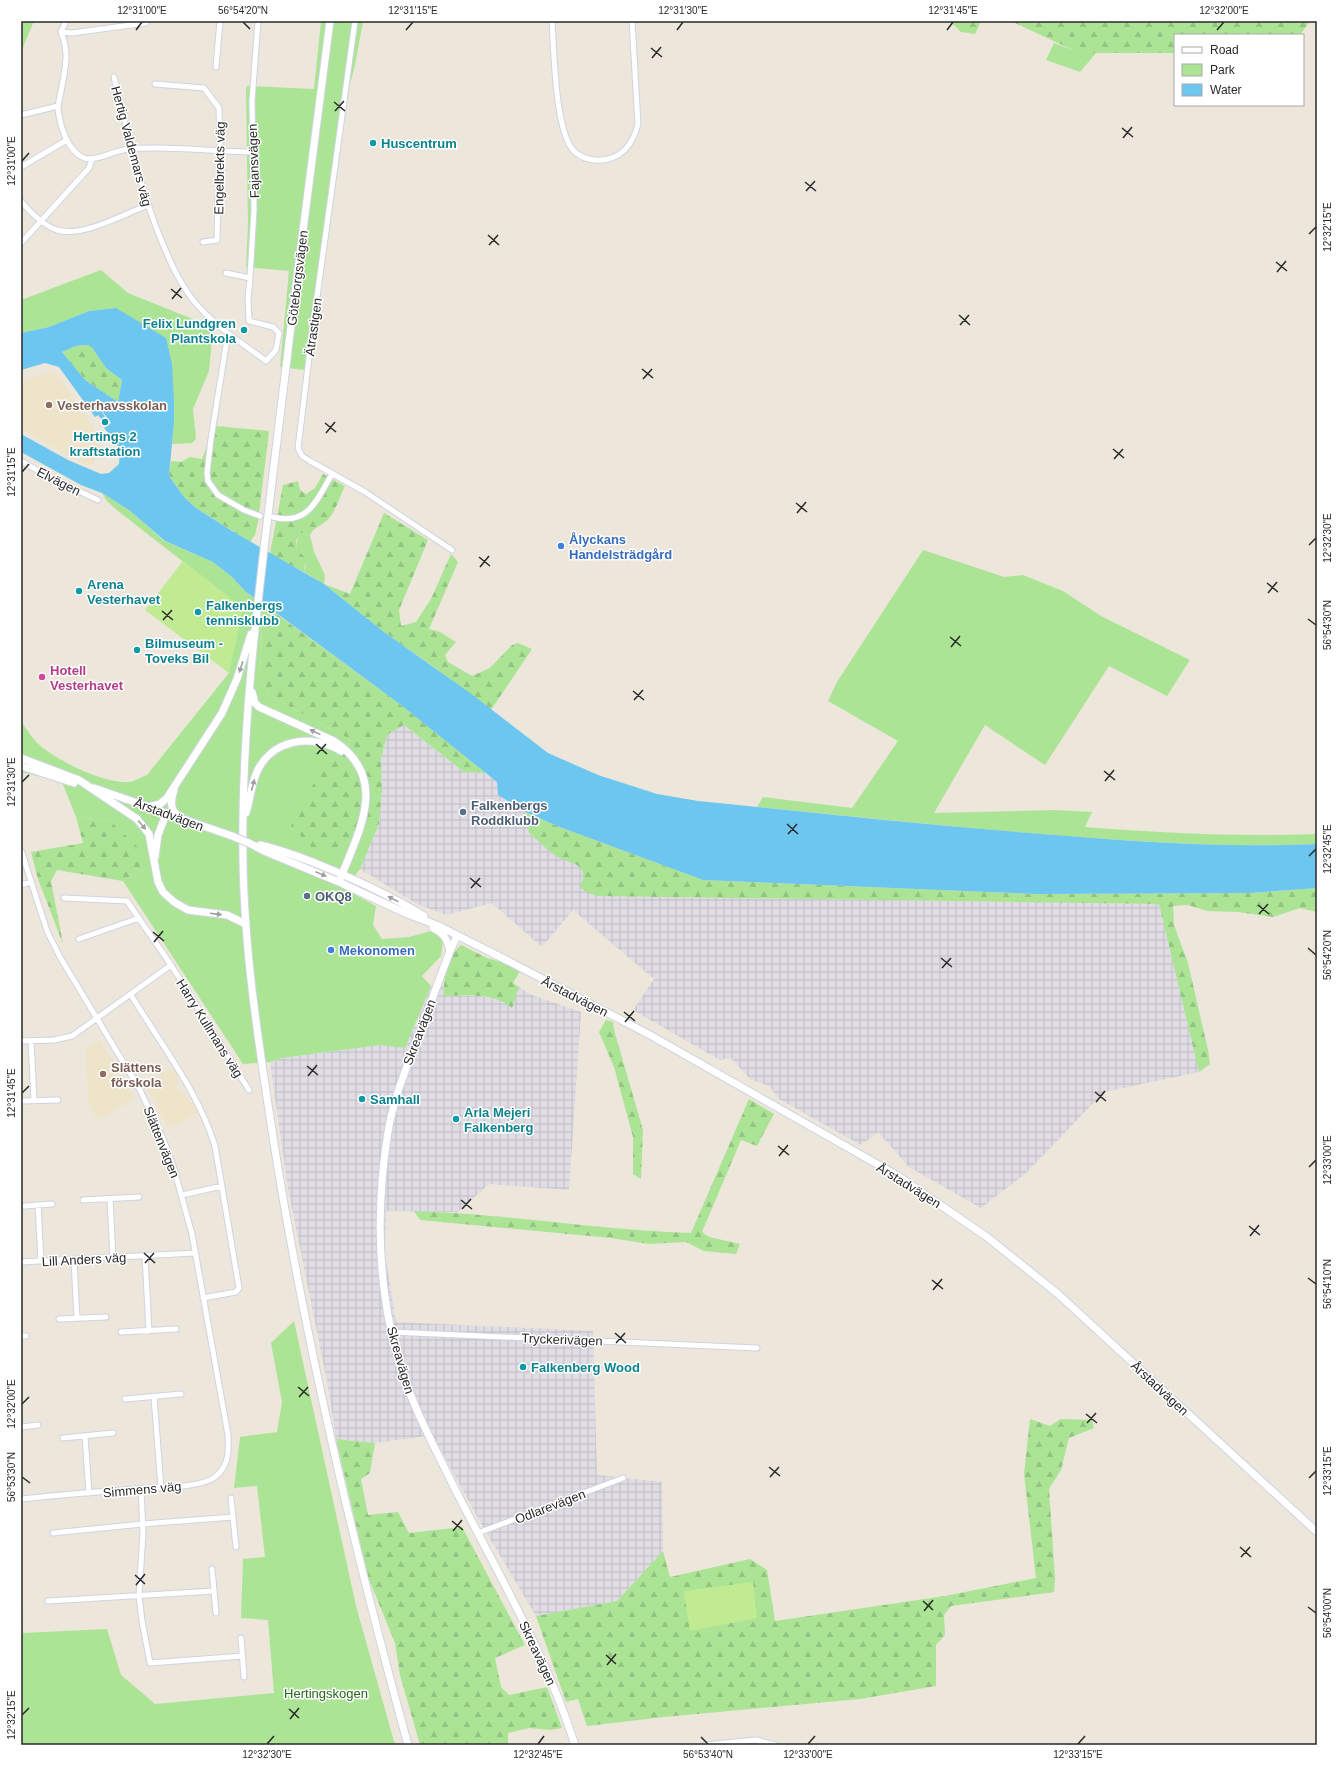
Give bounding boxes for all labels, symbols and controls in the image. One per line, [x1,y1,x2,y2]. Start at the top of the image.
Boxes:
text: 12°31'00"E [117,5,167,16]
text: 56°54'20"N [218,5,268,16]
text: 12°31'15"E [388,5,438,16]
text: 12°31'30"E [658,5,708,16]
text: 12°31'45"E [928,5,978,16]
text: 12°32'00"E [1199,5,1249,16]
legend [1174,34,1304,106]
text: Road [1210,43,1239,57]
text: Park [1210,63,1236,77]
text: Water [1210,83,1242,97]
street label: Hertig Valdemars väg [108,84,155,208]
street label: Engelbrekts väg [211,121,228,215]
street label: Fajansvägen [245,124,262,198]
text: 12°31'00"E [6,136,17,186]
place label: Huscentrum [381,136,457,151]
marker: Huscentrum [368,138,378,148]
text: 12°32'15"E [1322,202,1333,252]
street label: Göteborgsvägen [284,229,311,327]
street label: Ätrastigen [302,297,325,357]
place label: Felix Lundgren Plantskola [143,316,237,346]
marker: Felix Lundgren Plantskola [239,325,249,335]
place label: Vesterhavsskolan [57,398,167,413]
marker: Vesterhavsskolan [44,400,54,410]
marker: Hertings 2 kraftstation [100,417,110,427]
place label: Hertings 2 kraftstation [70,429,140,459]
text: 12°31'15"E [6,447,17,497]
street label: Elvägen [34,464,83,499]
text: 12°32'30"E [1322,513,1333,563]
place label: Ålyckans Handelsträdgård [569,532,672,562]
marker: Ålyckans Handelsträdgård [556,541,566,551]
place label: Arena Vesterhavet [87,577,161,607]
marker: Arena Vesterhavet [74,586,84,596]
place label: Falkenbergs tennisklubb [206,598,283,628]
text: 56°54'30"N [1322,600,1333,650]
marker: Falkenbergs tennisklubb [193,607,203,617]
place label: Bilmuseum - Toveks Bil [145,636,223,666]
marker: Bilmuseum - Toveks Bil [132,645,142,655]
one-way arrow [238,661,244,673]
place label: Hotell Vesterhavet [50,663,124,693]
marker: Hotell Vesterhavet [37,672,47,682]
one-way arrow [310,729,321,735]
text: 12°31'30"E [6,757,17,807]
one-way arrow [250,779,256,791]
street label: Årstadvägen [132,795,206,834]
place label: Falkenbergs Roddklubb [471,798,548,828]
marker: Falkenbergs Roddklubb [458,807,468,817]
one-way arrow [137,820,146,831]
text: 12°32'45"E [1322,824,1333,874]
one-way arrow [316,872,328,878]
place label: OKQ8 [315,889,352,904]
marker: OKQ8 [302,891,312,901]
one-way arrow [388,896,399,903]
one-way arrow [210,910,222,917]
text: 56°54'20"N [1322,930,1333,980]
place label: Mekonomen [339,943,415,958]
marker: Mekonomen [326,945,336,955]
street label: Årstadvägen [539,973,611,1020]
street label: Harry Kullmans väg [173,976,246,1080]
street label: Skreavägen [400,997,439,1067]
place label: Slättens förskola [111,1060,162,1090]
text: 12°31'45"E [6,1068,17,1118]
marker: Slättens förskola [98,1069,108,1079]
place label: Samhall [370,1092,420,1107]
marker: Samhall [357,1094,367,1104]
street label: Slättenvägen [140,1104,183,1180]
place label: Arla Mejeri Falkenberg [464,1105,533,1135]
marker: Arla Mejeri Falkenberg [451,1114,461,1124]
text: 12°33'00"E [1322,1135,1333,1185]
street label: Årstadvägen [874,1160,944,1211]
street label: Lill Anders väg [41,1250,127,1269]
text: 56°54'10"N [1322,1259,1333,1309]
street label: Skreavägen [384,1325,417,1396]
street label: Tryckerivägen [521,1331,603,1348]
street label: Årstadvägen [1128,1358,1191,1419]
place label: Falkenberg Wood [531,1360,640,1375]
marker: Falkenberg Wood [518,1362,528,1372]
text: 12°32'00"E [6,1379,17,1429]
text: 12°33'15"E [1322,1446,1333,1496]
text: 56°53'30"N [6,1452,17,1502]
street label: Simmens väg [102,1479,182,1500]
street label: Odlarevägen [513,1486,588,1527]
text: 56°54'00"N [1322,1588,1333,1638]
street label: Skreavägen [516,1619,559,1688]
park label: Hertingskogen [284,1686,368,1701]
text: 12°32'15"E [6,1690,17,1740]
text: 12°32'30"E [242,1749,292,1760]
text: 12°32'45"E [513,1749,563,1760]
text: 56°53'40"N [683,1749,733,1760]
text: 12°33'00"E [783,1749,833,1760]
text: 12°33'15"E [1053,1749,1103,1760]

